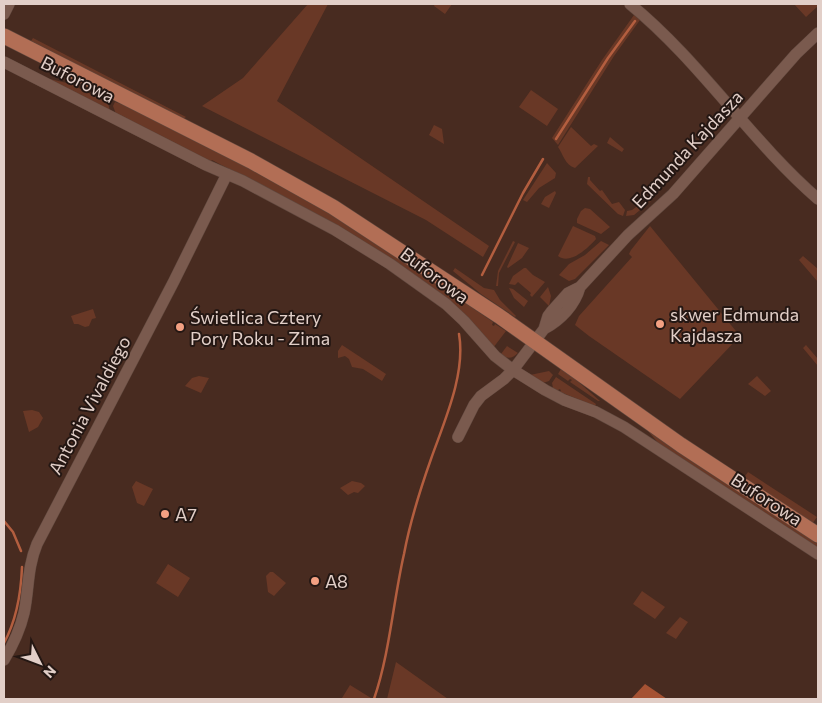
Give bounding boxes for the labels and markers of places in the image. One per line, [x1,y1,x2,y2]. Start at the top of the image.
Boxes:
place label: skwer Edmunda Kajdasza [670,303,799,346]
place label: Świetlica Cztery Pory Roku - Zima [190,306,330,349]
marker: skwer Edmunda Kajdasza [654,318,666,330]
marker: Świetlica Cztery Pory Roku - Zima [174,321,186,333]
place label: A7 [175,503,197,525]
marker: A7 [159,508,171,520]
place label: A8 [325,570,348,592]
marker: A8 [309,575,321,587]

